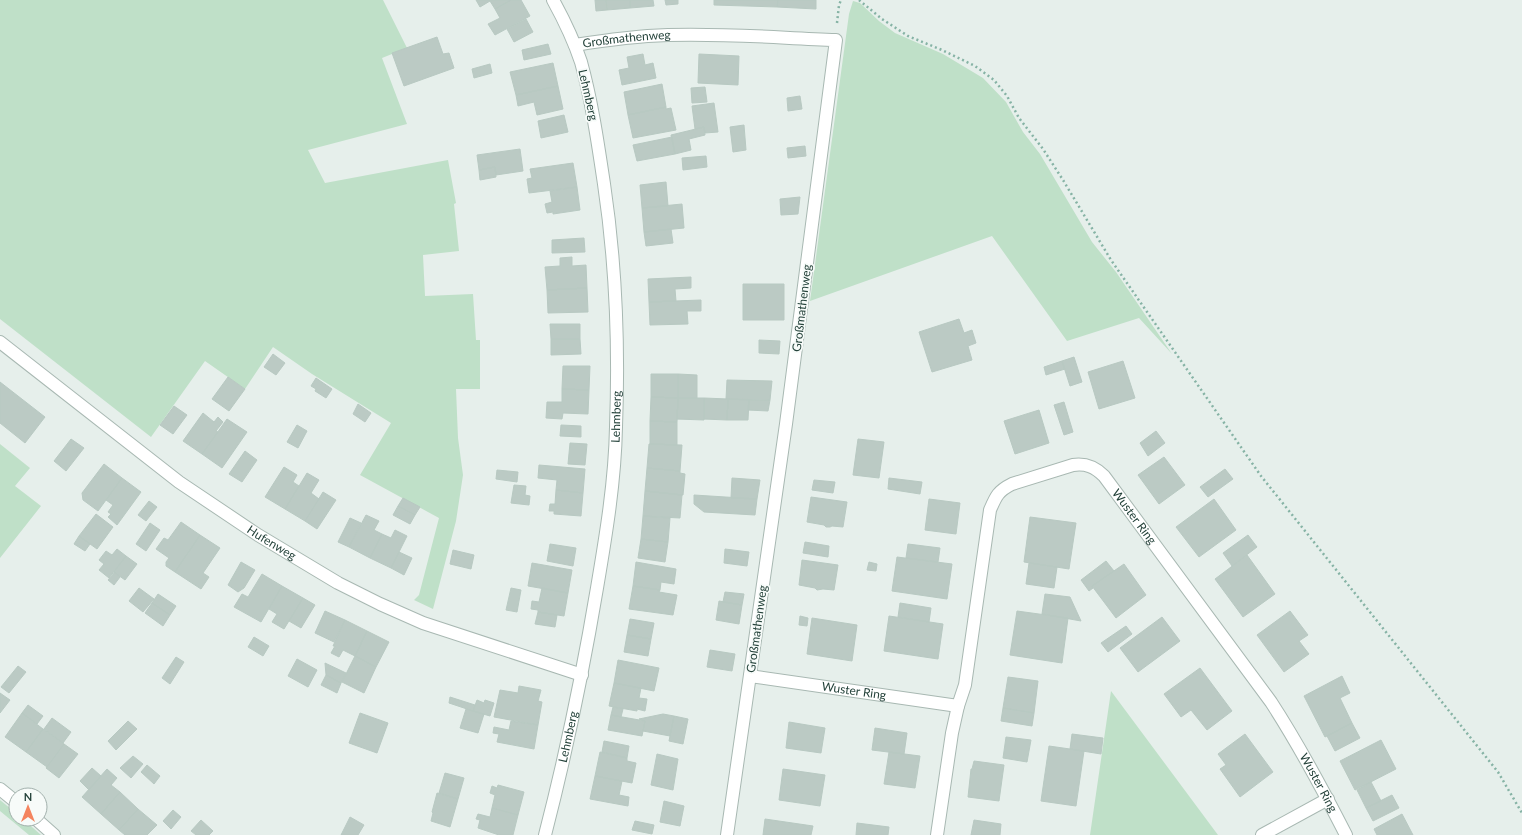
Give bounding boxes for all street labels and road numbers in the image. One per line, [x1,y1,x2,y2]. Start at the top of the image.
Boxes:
street label: Großmathenweg [582,27,671,51]
street label: Lehmberg [575,68,602,122]
street label: Großmathenweg [789,263,814,353]
street label: Lehmberg [607,391,624,443]
street label: Wuster Ring [1109,486,1160,547]
street label: Hufenweg [244,522,299,563]
street label: Großmathenweg [743,584,770,674]
street label: Wuster Ring [821,678,887,703]
street label: Lehmberg [555,710,581,764]
street label: Wuster Ring [1297,750,1341,815]

